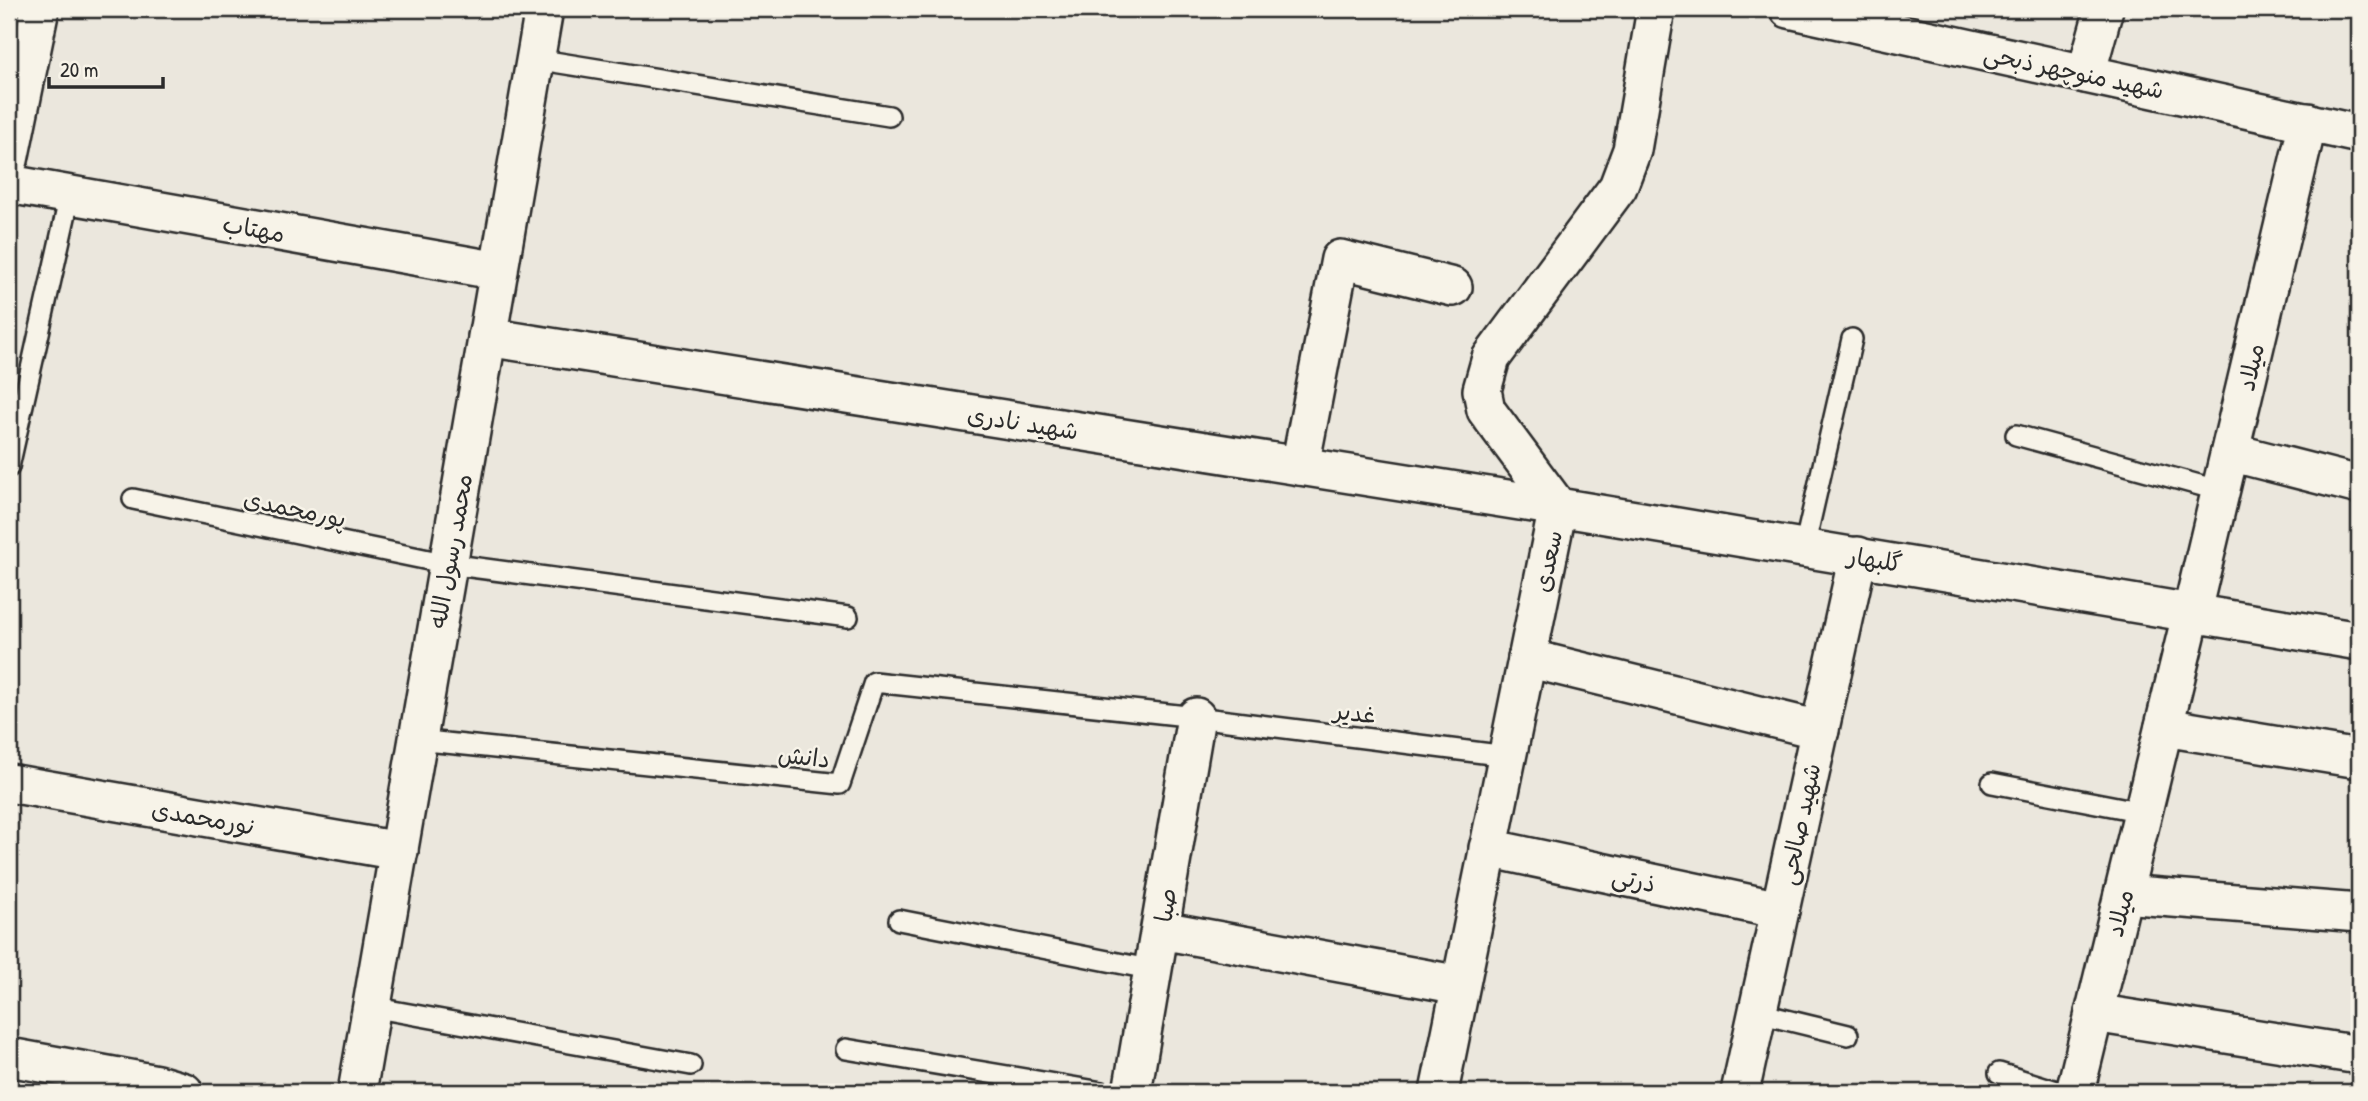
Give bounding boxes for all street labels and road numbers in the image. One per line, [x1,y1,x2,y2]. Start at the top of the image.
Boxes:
street label: شهید منوچهر ذبحی [1981,36,2167,107]
street label: مهتاب [220,207,288,249]
street label: میلاد [2229,340,2271,394]
street label: شهید نادری [965,397,1081,447]
street label: محمد رسول الله [421,471,479,631]
street label: پورمحمدی [241,482,349,534]
street label: سعدی [1525,527,1569,595]
street label: گلبهار [1844,539,1904,579]
street label: غدیر [1330,693,1378,730]
street label: دانش [776,737,832,775]
street label: شهید صالحی [1771,760,1827,888]
street label: نورمحمدی [149,792,259,842]
street label: ذرتی [1609,859,1659,899]
street label: صبا [1147,886,1183,924]
street label: میلاد [2098,886,2140,940]

